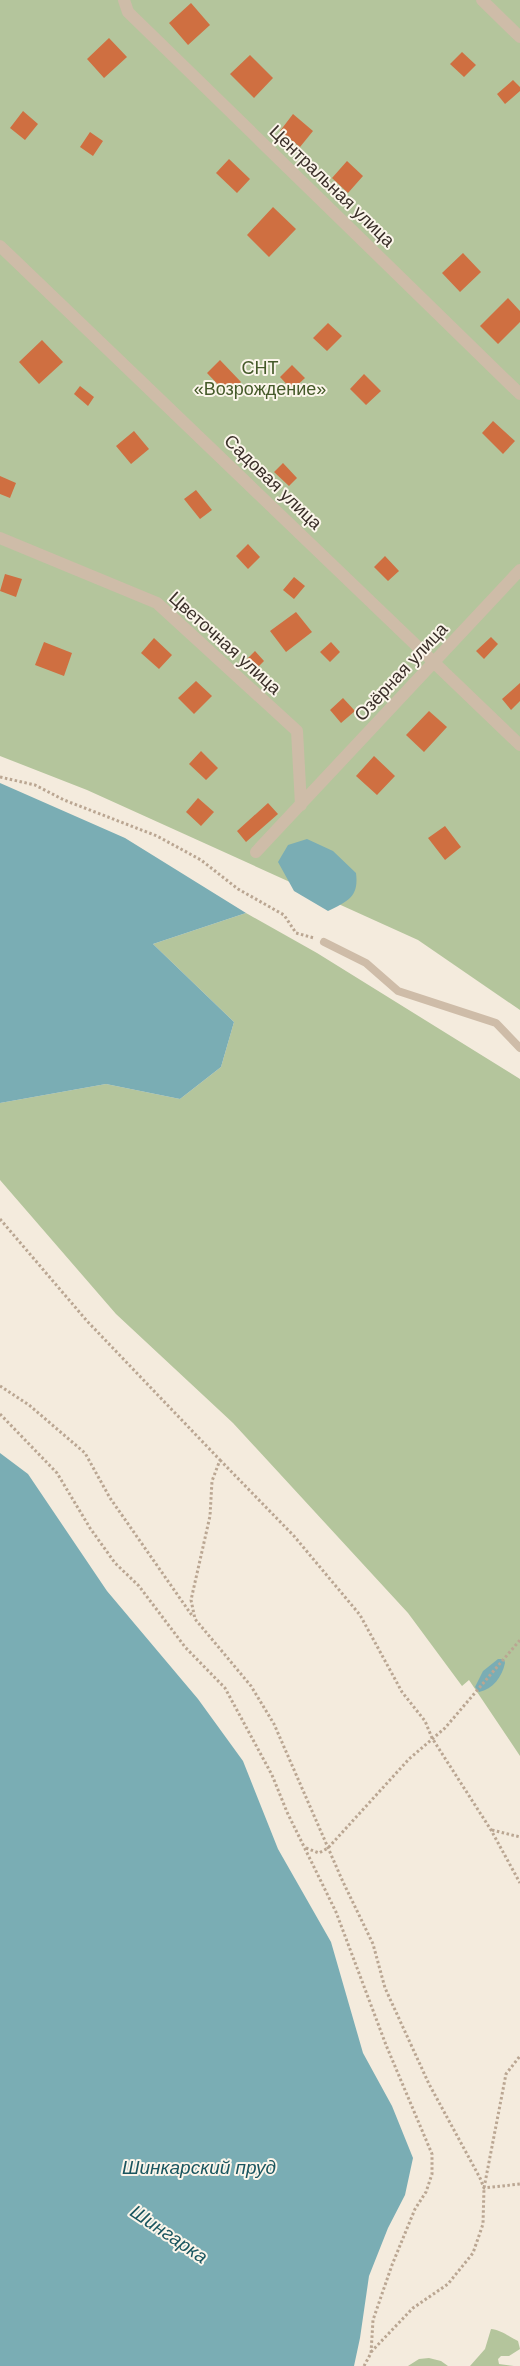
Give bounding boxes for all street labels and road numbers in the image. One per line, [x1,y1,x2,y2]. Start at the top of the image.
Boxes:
street label: Центральная улица [265,121,399,251]
street label: Садовая улица [220,431,326,534]
street label: Цветочная улица [165,588,286,699]
street label: Озёрная улица [351,618,452,725]

